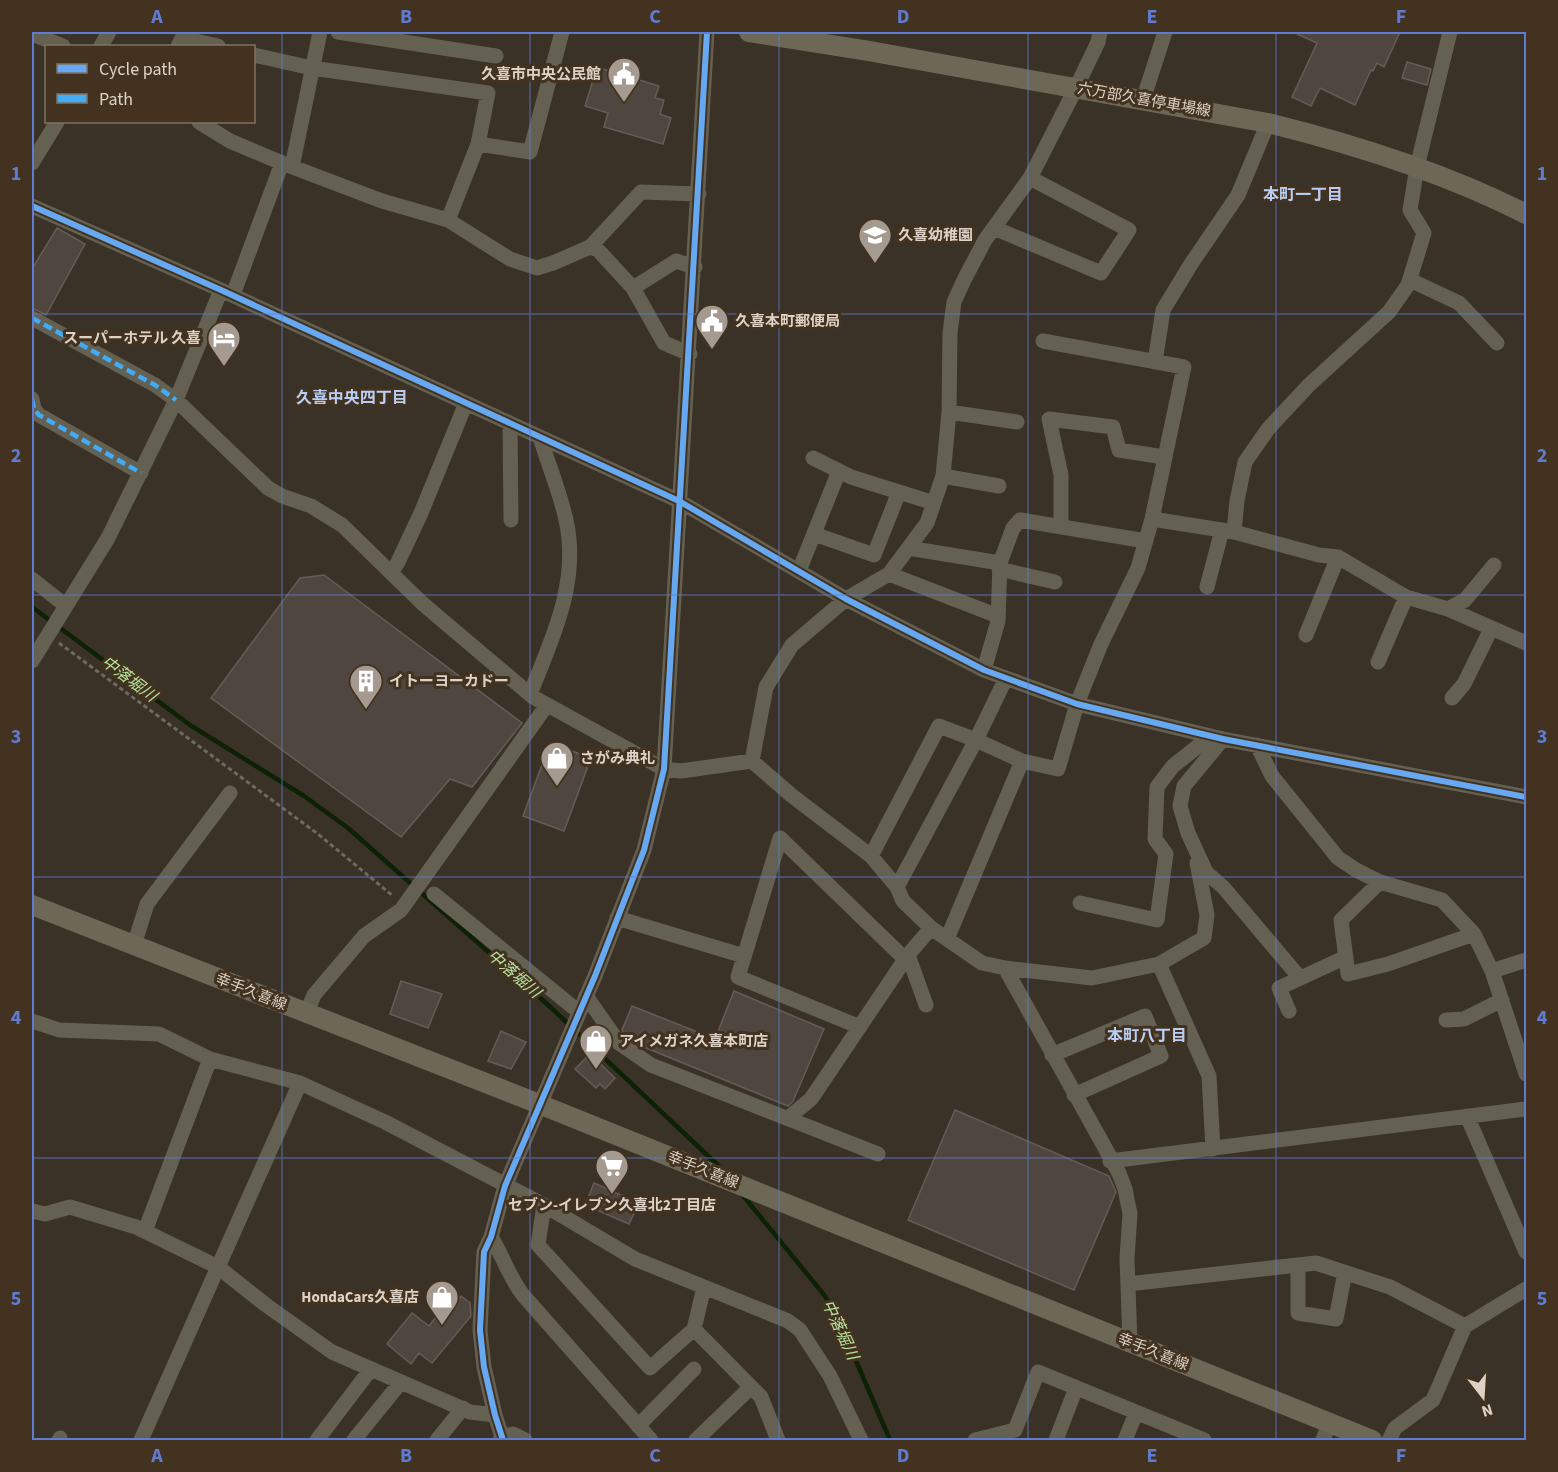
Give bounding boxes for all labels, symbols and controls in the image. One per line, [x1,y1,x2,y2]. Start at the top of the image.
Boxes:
text: A [150,3,163,31]
text: B [400,3,412,31]
text: C [649,3,661,31]
text: D [897,3,909,31]
text: E [1147,3,1157,31]
text: F [1396,3,1406,31]
legend [45,45,255,123]
public building icon: 久喜市中央公民館 [606,56,642,103]
text: Cycle path [99,57,177,82]
place label: 久喜市中央公民館 [481,64,601,85]
street label: 六万部久喜停車場線 [1076,78,1212,122]
text: Path [99,87,133,112]
text: 1 [11,160,21,188]
text: 1 [1537,160,1547,188]
district label: 本町一丁目 [1263,184,1343,206]
school or university icon: 久喜幼稚園 [857,217,893,264]
place label: 久喜幼稚園 [898,225,973,246]
public building icon: 久喜本町郵便局 [694,303,730,350]
place label: 久喜本町郵便局 [735,311,840,332]
hotel icon: スーパーホテル 久喜 [206,320,242,367]
place label: スーパーホテル 久喜 [63,328,201,349]
district label: 久喜中央四丁目 [296,387,408,409]
text: 2 [11,442,21,470]
text: 2 [1537,442,1547,470]
water label: 中落堀川 [97,651,163,708]
building icon: イトーヨーカドー [348,663,384,710]
place label: イトーヨーカドー [389,671,509,692]
text: 3 [11,723,21,751]
text: 3 [1537,723,1547,751]
shop icon: さがみ典礼 [539,740,575,787]
place label: さがみ典礼 [580,748,655,769]
water label: 中落堀川 [483,945,547,1005]
street label: 幸手久喜線 [212,968,290,1016]
text: 4 [11,1004,22,1032]
text: 4 [1537,1004,1548,1032]
shop icon: アイメガネ久喜本町店 [578,1023,614,1070]
district label: 本町八丁目 [1107,1025,1187,1047]
place label: アイメガネ久喜本町店 [619,1031,768,1052]
street label: 幸手久喜線 [664,1146,742,1194]
supermarket icon: セブン-イレブン久喜北2丁目店 [594,1148,630,1195]
place label: セブン-イレブン久喜北2丁目店 [508,1195,716,1216]
shop icon: HondaCars久喜店 [424,1279,460,1326]
text: 5 [11,1285,21,1313]
text: 5 [1537,1285,1547,1313]
place label: HondaCars久喜店 [301,1287,419,1308]
water label: 中落堀川 [817,1296,864,1365]
street label: 幸手久喜線 [1114,1328,1192,1376]
north arrow [1453,1367,1513,1427]
text: N [1479,1398,1495,1422]
text: A [150,1442,163,1470]
text: B [400,1442,412,1470]
text: C [649,1442,661,1470]
text: D [897,1442,909,1470]
text: E [1147,1442,1157,1470]
text: F [1396,1442,1406,1470]

